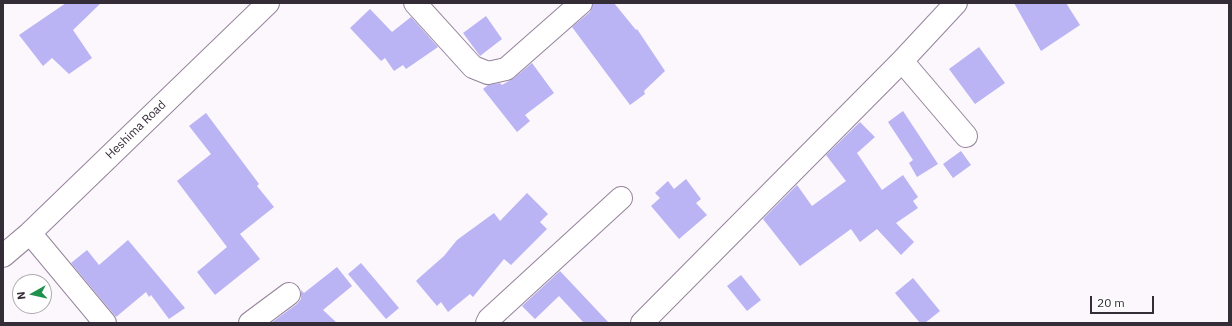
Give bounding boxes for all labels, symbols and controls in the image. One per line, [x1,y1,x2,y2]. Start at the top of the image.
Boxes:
street label: Heshima Road [103,98,169,162]
north arrow [12,274,52,314]
scale bar [1092,288,1156,314]
text: N [14,291,29,300]
text: 20 m [1097,295,1125,310]

